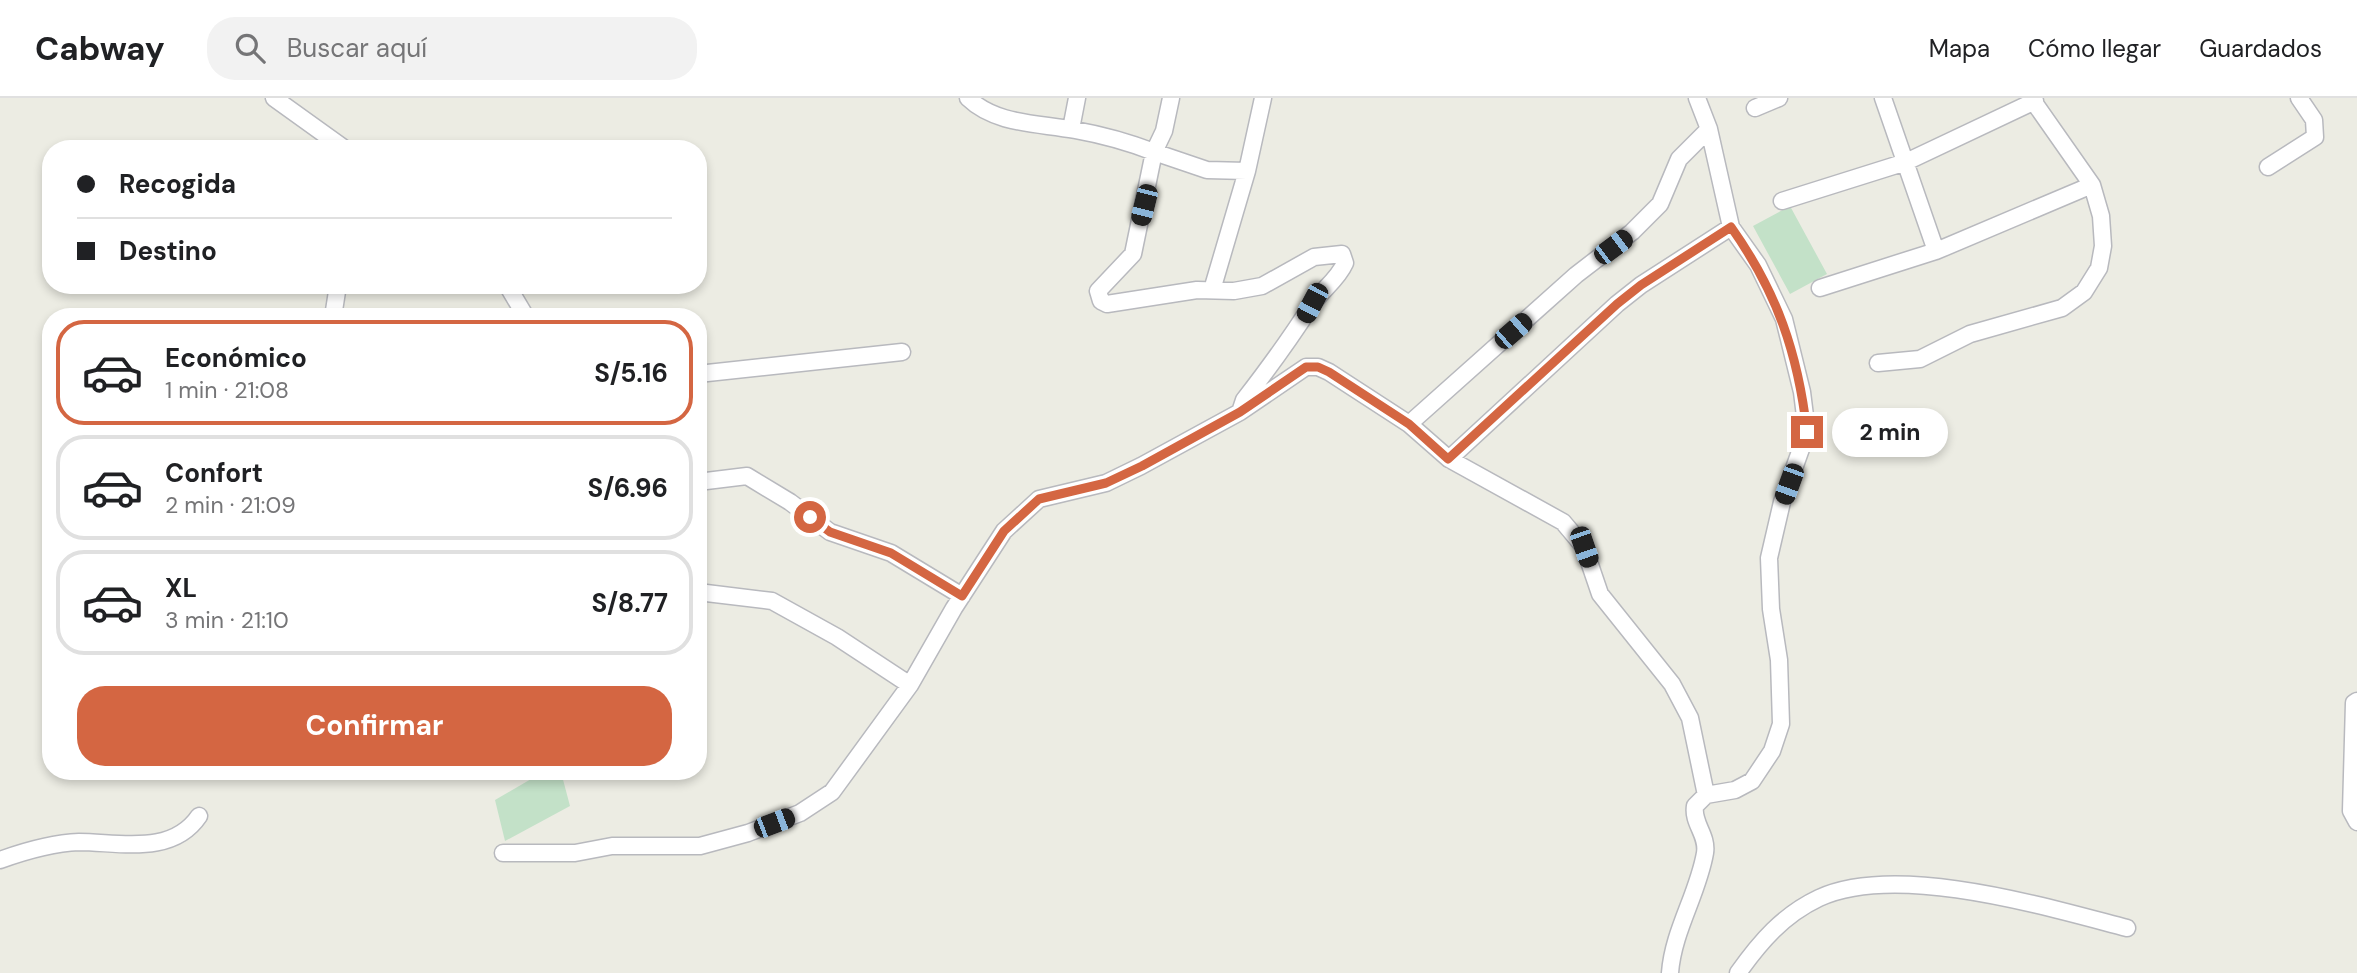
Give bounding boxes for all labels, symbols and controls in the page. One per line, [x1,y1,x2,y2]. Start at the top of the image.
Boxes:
search box [207,17,697,80]
text: Cabway [35,27,165,70]
icon: search [231,29,269,67]
text: Buscar aquí [287,31,427,65]
text: Mapa [1929,33,1990,64]
text: Cómo llegar [2028,33,2161,64]
text: Guardados [2199,33,2322,64]
text: Recogida [119,167,236,201]
car [1129,182,1160,228]
car [1590,226,1637,268]
text: Destino [119,234,217,268]
car [1293,280,1332,326]
car [1491,309,1536,353]
icon: car [81,341,144,404]
text: Económico [165,341,307,375]
text: S/5.16 [594,356,668,390]
text: 1 min · 21:08 [165,375,289,405]
callout: 2 min [1832,408,1947,456]
route end [1791,416,1823,448]
text: 2 min [1860,417,1920,447]
icon: car [81,456,144,519]
text: Confort [165,456,263,490]
car [1772,461,1807,507]
text: S/6.96 [587,471,668,505]
text: 2 min · 21:09 [165,490,296,520]
route start [794,501,826,533]
car [1568,524,1601,570]
icon: car [81,571,144,634]
text: XL [165,571,197,605]
text: S/8.77 [591,586,668,620]
text: 3 min · 21:10 [165,605,289,635]
button: Confirmar [77,686,672,766]
car [751,806,798,840]

